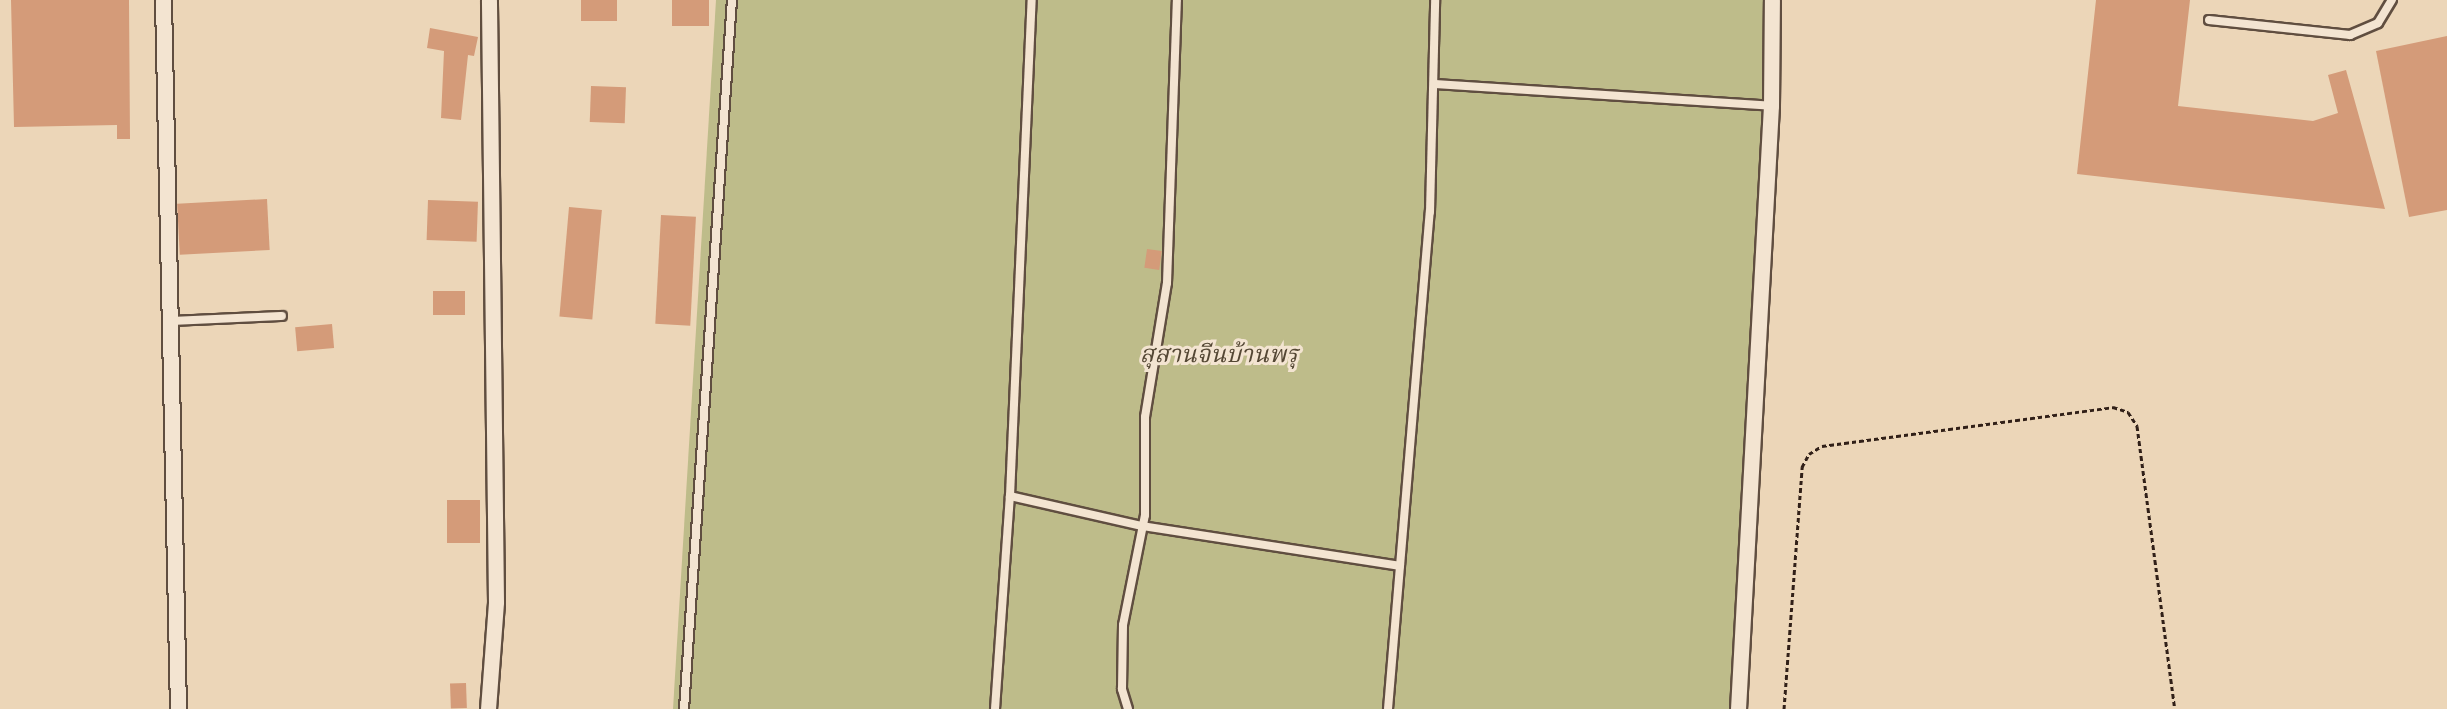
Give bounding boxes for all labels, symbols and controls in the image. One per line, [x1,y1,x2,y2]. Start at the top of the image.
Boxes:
park label: สุสานจีนบ้านพรุ [1140,340,1298,368]

